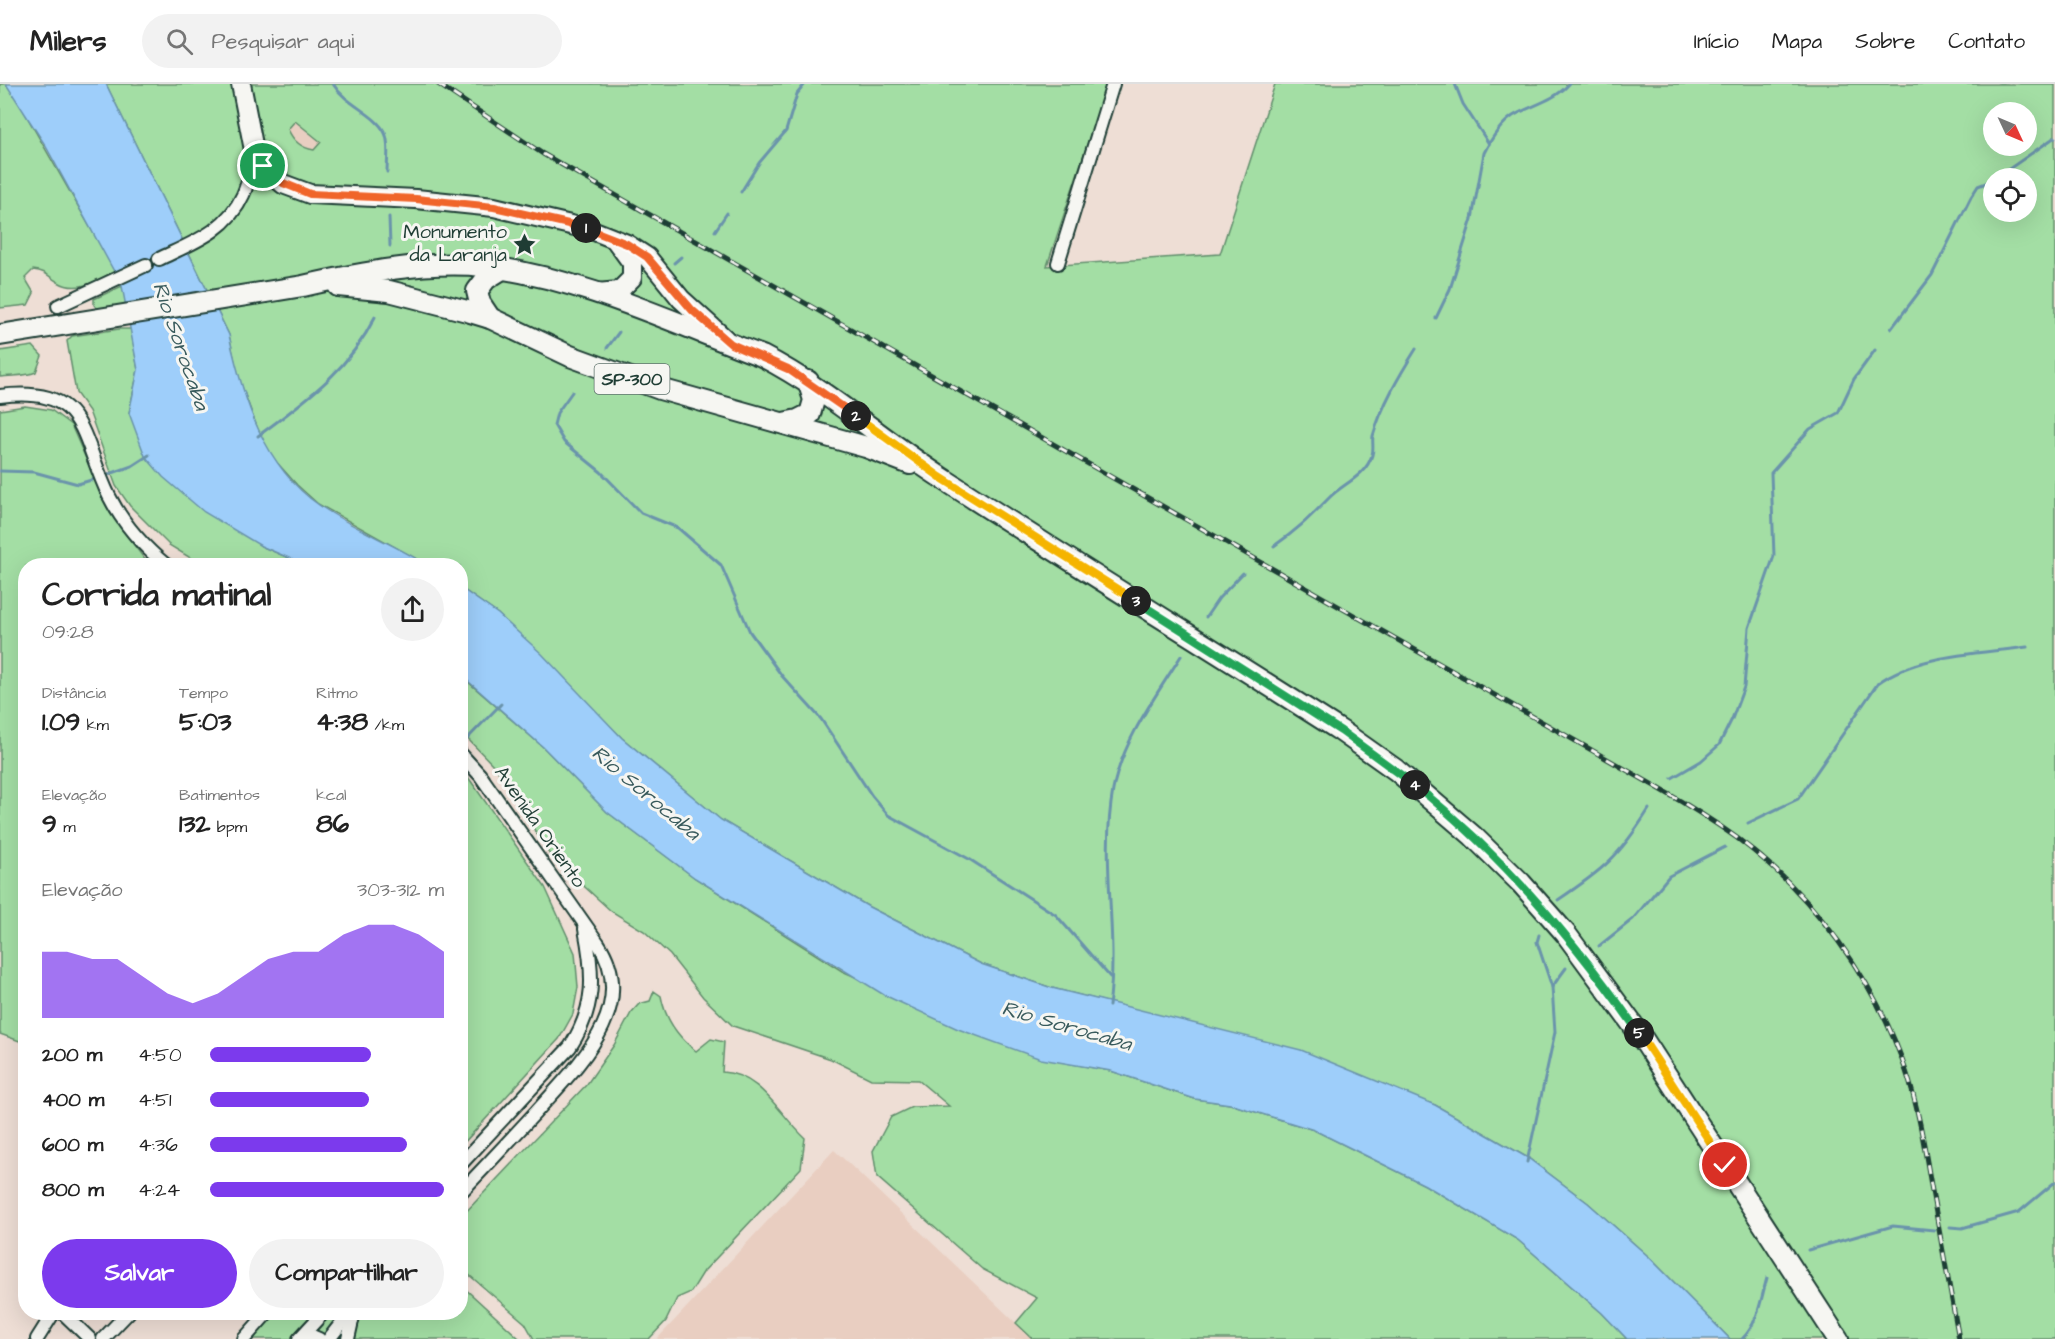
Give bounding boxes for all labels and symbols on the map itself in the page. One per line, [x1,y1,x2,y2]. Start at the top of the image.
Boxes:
north arrow [1983,102,2037,156]
pin [237,140,288,191]
pin: 1 [571,213,601,243]
place label: Monumento da Laranja [403,218,507,269]
place icon: Monumento da Laranja [512,231,538,257]
water label: Rio Sorocaba [146,278,217,415]
road number: SP-300 [594,364,670,394]
pin: 2 [841,401,871,431]
pin: 3 [1121,586,1151,616]
water label: Rio Sorocaba [586,739,707,848]
street label: Avenida Oriento [487,760,593,894]
pin: 4 [1400,770,1430,800]
water label: Rio Sorocaba [999,994,1136,1059]
pin: 5 [1624,1018,1654,1048]
pin [1699,1139,1750,1190]

